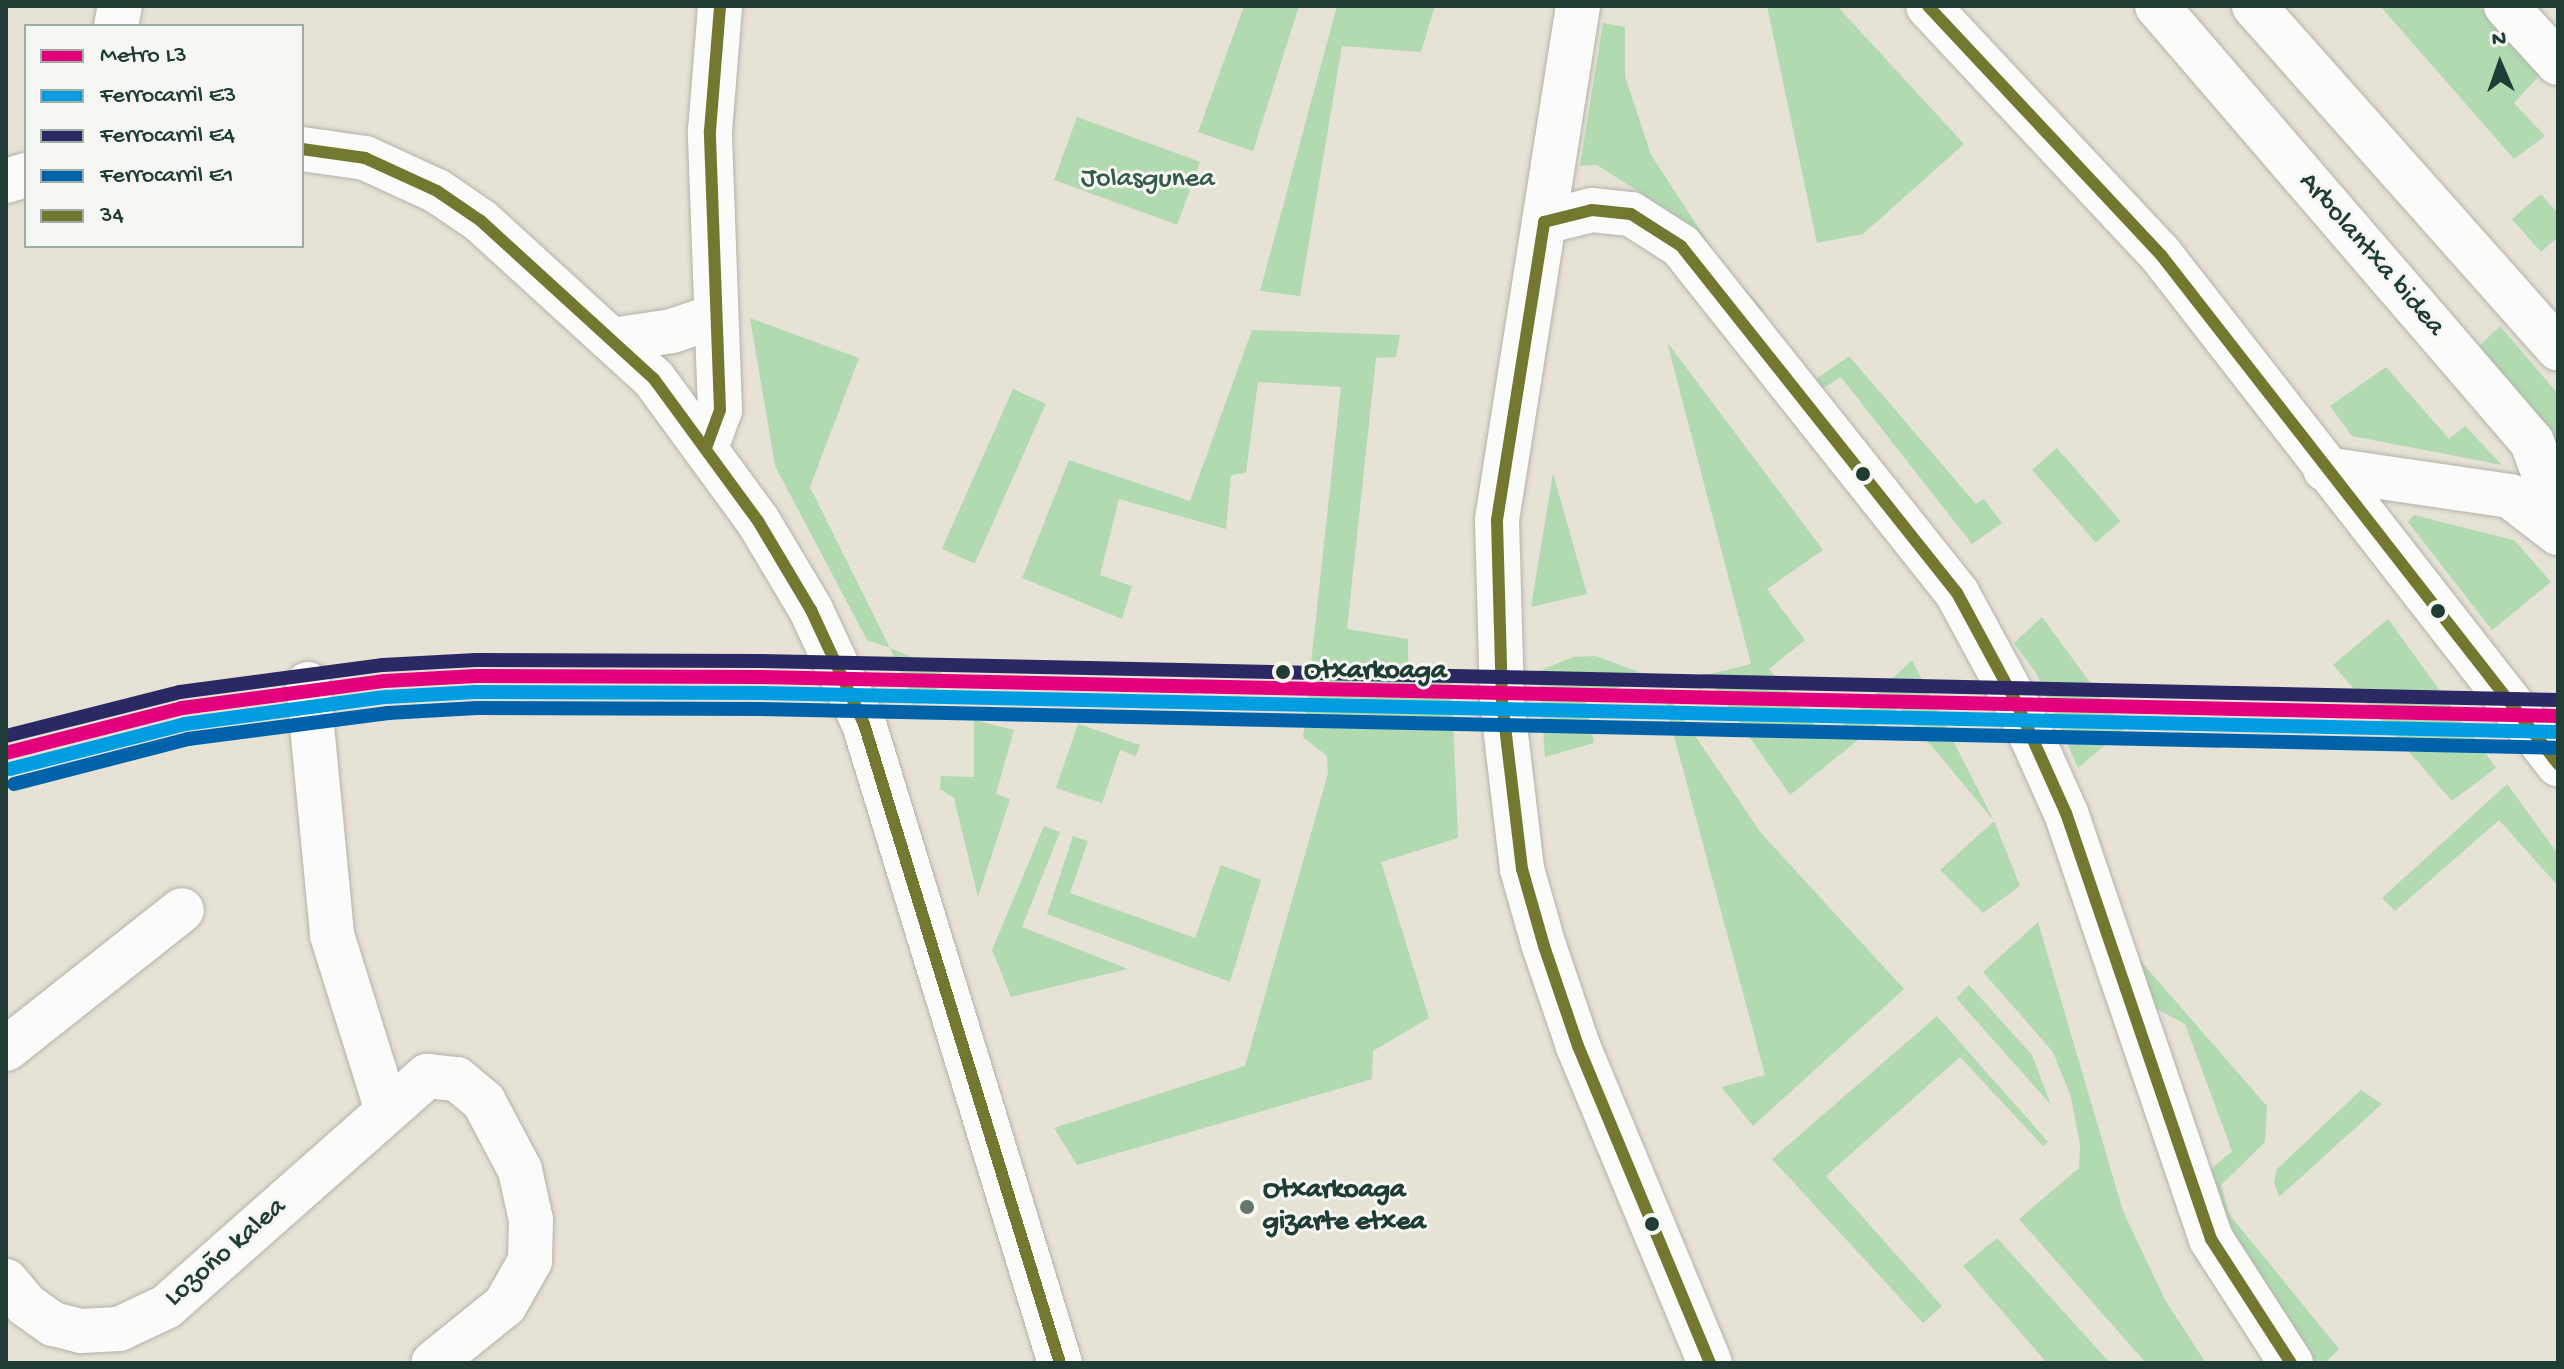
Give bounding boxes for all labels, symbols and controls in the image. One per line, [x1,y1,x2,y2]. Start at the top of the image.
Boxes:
legend [24,24,304,248]
north arrow [2460,24,2540,104]
text: N [2492,27,2507,53]
text: Metro L3 [100,42,187,71]
text: Ferrocarril E3 [100,82,236,111]
text: Ferrocarril E4 [100,122,235,151]
text: Ferrocarril E1 [100,162,233,191]
park label: Jolasgunea [1081,163,1215,197]
street label: Arbolantxa bidea [2291,166,2451,344]
text: 34 [100,202,124,231]
unlabelled marker [1855,466,1871,482]
unlabelled marker [2430,603,2446,619]
place label: Otxarkoaga [1304,655,1447,689]
marker: Otxarkoaga [1269,658,1297,686]
place label: Otxarkoaga gizarte etxea [1263,1174,1426,1240]
street label: Lozoño kalea [158,1191,294,1315]
marker: Otxarkoaga gizarte etxea [1238,1198,1256,1216]
unlabelled marker [1644,1216,1660,1232]

